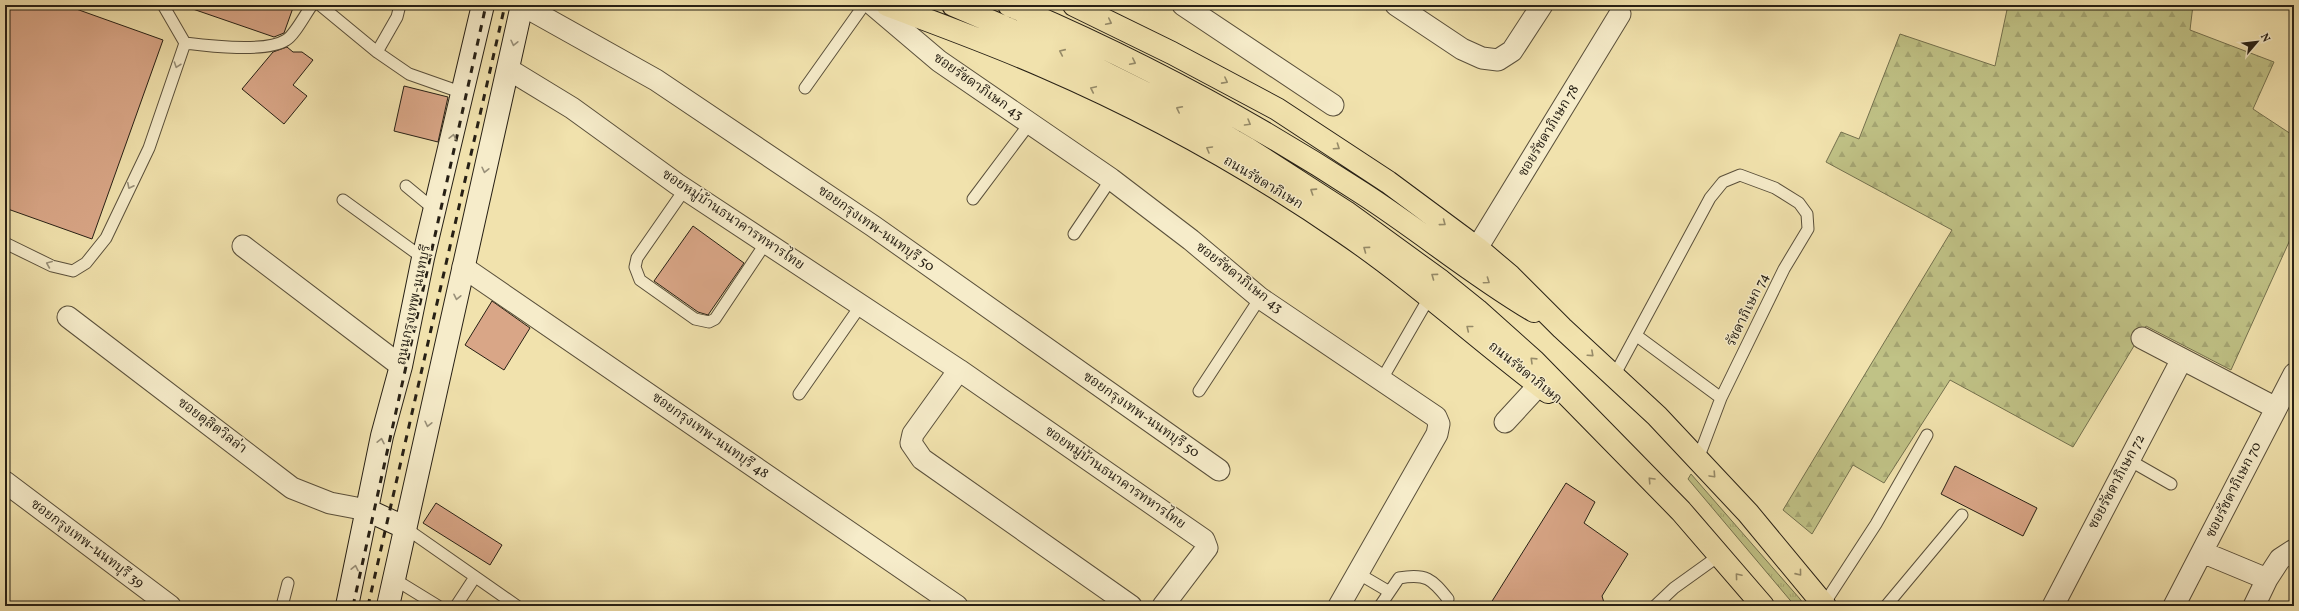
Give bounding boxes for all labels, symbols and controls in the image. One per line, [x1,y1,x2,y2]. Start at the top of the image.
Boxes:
one-way arrow [1105,17,1112,25]
north arrow [2237,22,2277,62]
text: N [2256,31,2273,45]
one-way arrow [510,40,518,46]
street label: ซอยรัชดาภิเษก 43 [929,49,1027,125]
one-way arrow [1059,49,1066,57]
one-way arrow [1129,57,1137,65]
one-way arrow [173,62,182,69]
one-way arrow [1221,76,1228,84]
street label: ซอยรัชดาภิเษก 78 [1514,81,1584,181]
one-way arrow [1090,86,1097,94]
one-way arrow [1175,106,1183,114]
one-way arrow [1244,118,1251,126]
one-way arrow [448,134,456,140]
one-way arrow [1333,142,1340,149]
one-way arrow [1206,147,1213,154]
street label: ถนนรัชดาภิเษก [1220,152,1306,214]
street label: ซอยหมู่บ้านธนาคารทหารไทย [658,163,809,275]
one-way arrow [482,167,490,173]
one-way arrow [127,182,135,189]
street label: ซอยกรุงเทพ-นนทบุรี 50 [814,182,938,276]
one-way arrow [1311,189,1318,196]
one-way arrow [1438,218,1445,225]
street label: ซอยรัชดาภิเษก 43 [1192,238,1286,318]
street label: ถนนกรุงเทพ-นนทบุรี [392,243,436,367]
one-way arrow [1363,247,1370,254]
one-way arrow [45,261,53,269]
street label: รัชดาภิเษก 74 [1722,270,1774,350]
one-way arrow [1432,274,1439,281]
one-way arrow [1482,276,1489,283]
one-way arrow [453,294,461,300]
one-way arrow [1466,325,1474,332]
street label: ถนนรัชดาภิเษก [1484,337,1566,409]
one-way arrow [1586,350,1594,357]
one-way arrow [1530,357,1538,365]
street label: ซอยกรุงเทพ-นนทบุรี 50 [1079,368,1203,462]
street label: ซอยกรุงเทพ-นนทบุรี 48 [648,388,772,484]
street label: ซอยดุสิตวิลล่า [173,394,251,458]
one-way arrow [425,420,433,427]
street label: ซอยหมู่บ้านธนาคารทหารไทย [1041,420,1190,534]
street label: ซอยรัชดาภิเษก 72 [2084,431,2150,533]
one-way arrow [377,437,385,444]
street label: ซอยรัชดาภิเษก 70 [2202,439,2266,541]
one-way arrow [1708,470,1716,478]
one-way arrow [1648,477,1656,485]
street label: ซอยกรุงเทพ-นนทบุรี 39 [26,495,148,593]
one-way arrow [350,565,358,571]
one-way arrow [1794,569,1801,576]
one-way arrow [1736,573,1743,581]

